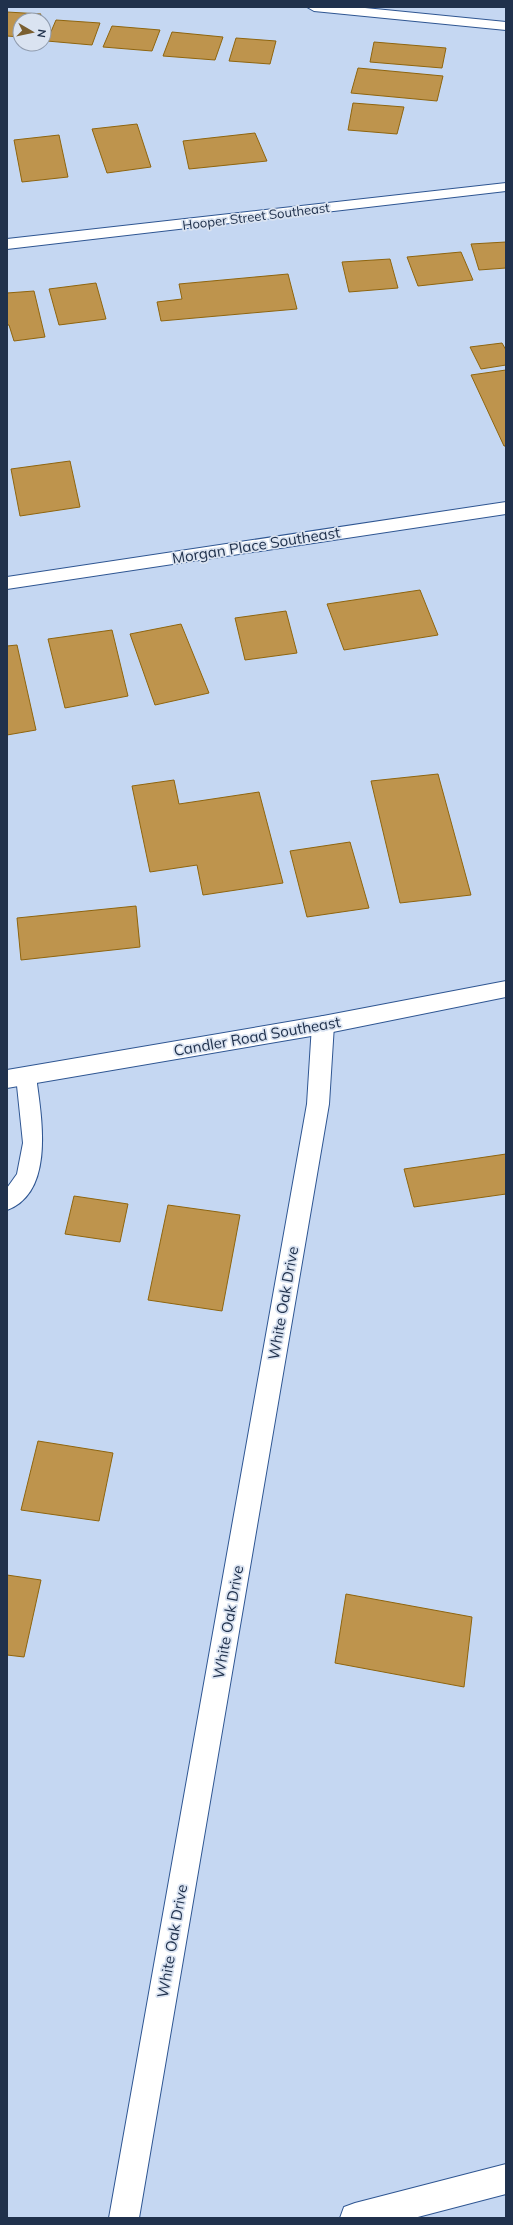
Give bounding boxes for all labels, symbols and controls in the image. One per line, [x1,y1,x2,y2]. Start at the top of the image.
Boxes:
north arrow [12,12,52,52]
text: N [34,28,49,39]
street label: Hooper Street Southeast [182,199,331,233]
street label: Morgan Place Southeast [171,522,341,568]
street label: Candler Road Southeast [172,1012,342,1060]
street label: White Oak Drive [264,1245,302,1361]
street label: White Oak Drive [209,1564,247,1680]
street label: White Oak Drive [153,1883,191,1999]

